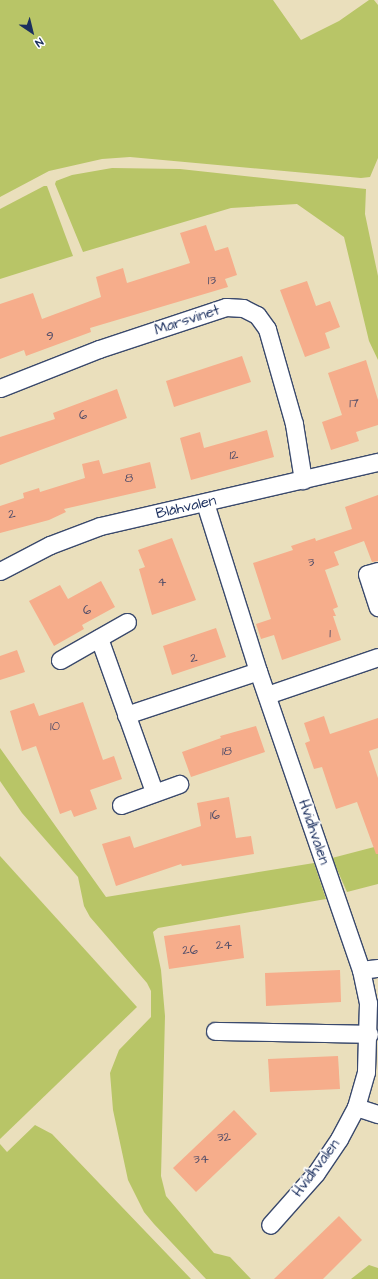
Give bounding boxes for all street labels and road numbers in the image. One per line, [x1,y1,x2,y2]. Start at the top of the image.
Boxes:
street label: Marsvinet [152,301,222,339]
street label: Blåhvalen [154,491,218,523]
street label: Hvidhvalen [294,797,334,867]
street label: Hvidhvalen [288,1136,344,1200]

